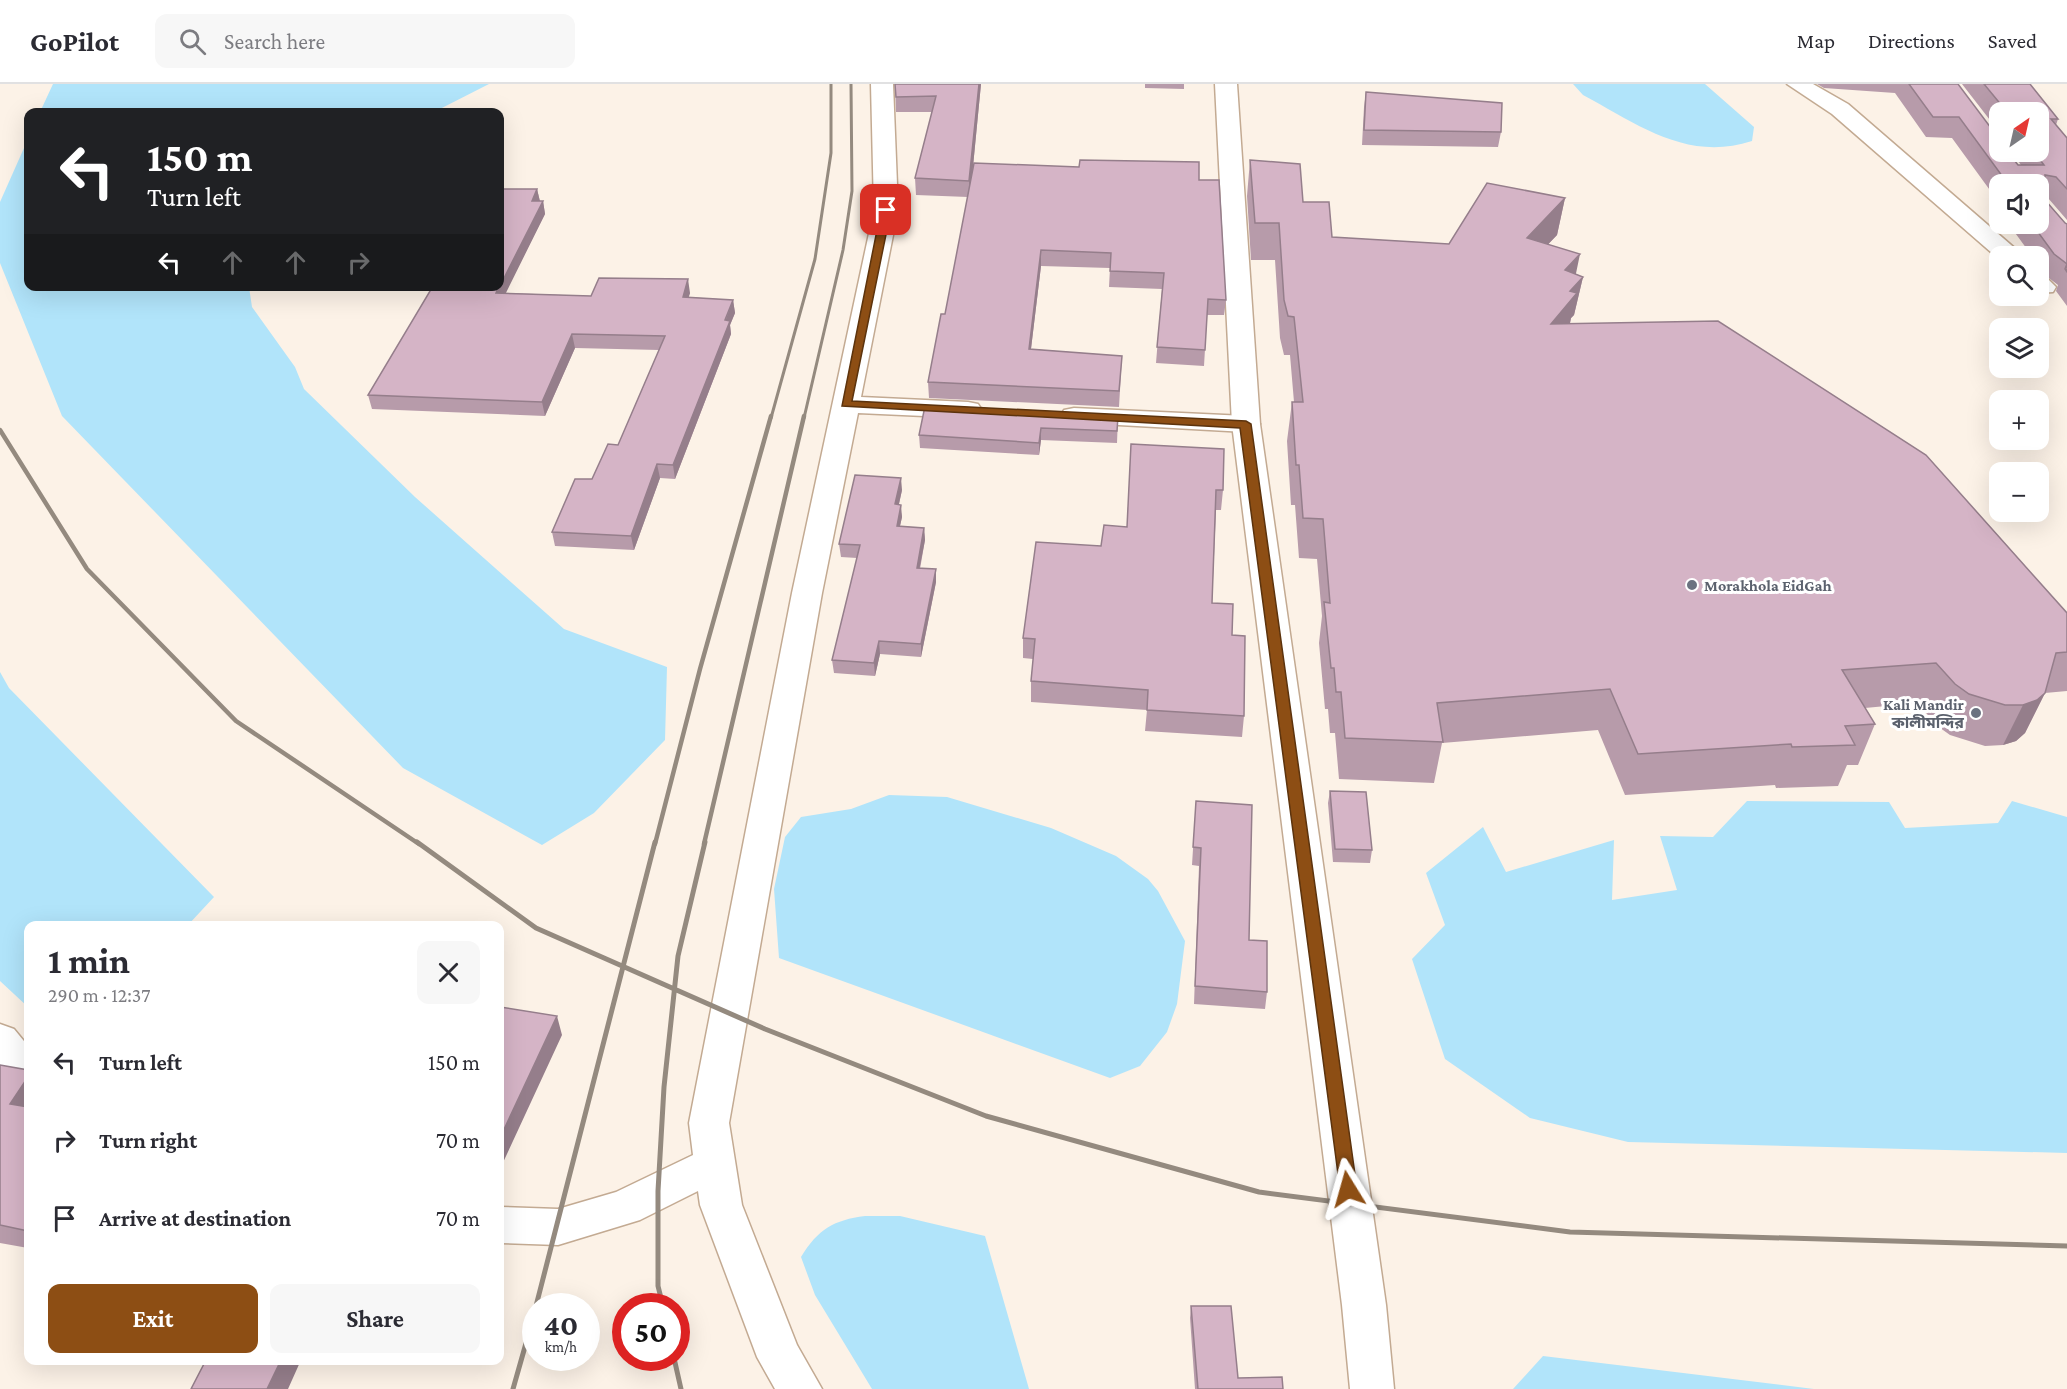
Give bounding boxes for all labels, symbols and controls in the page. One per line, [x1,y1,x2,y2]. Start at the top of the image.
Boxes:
search box [155,14,575,68]
icon: search [176,25,209,58]
text: GoPilot [30,26,119,57]
text: Search here [224,29,325,54]
text: Map [1797,29,1835,53]
text: Directions [1868,29,1955,53]
text: Saved [1988,29,2037,53]
north arrow [1989,102,2049,162]
map controls [1989,102,2049,522]
icon: left [48,132,126,210]
text: 150 m [147,133,252,180]
button: sound [1989,174,2049,234]
text: Turn left [147,182,241,212]
pin [860,184,911,235]
icon: arrive [869,193,902,226]
icon: left [153,246,186,279]
icon: ahead [216,246,249,279]
icon: ahead [279,246,312,279]
icon: right [342,246,375,279]
button: search [1989,246,2049,306]
button: layers [1989,318,2049,378]
button: + [1989,390,2049,450]
button: − [1989,462,2049,522]
place label: Morakhola EidGah [1704,577,1832,594]
marker: Morakhola EidGah [1685,578,1699,592]
place label: Kali Mandir কালীমন্দির [1883,696,1965,731]
marker: Kali Mandir কালীমন্দির [1969,706,1983,720]
text: 1 min [48,941,130,981]
button: close [417,941,480,1004]
text: 290 m · 12:37 [48,984,150,1006]
icon: left [48,1046,81,1079]
text: Turn left [99,1050,182,1075]
text: 150 m [428,1050,480,1075]
icon: right [48,1124,81,1157]
text: Turn right [99,1128,197,1153]
text: 70 m [436,1128,480,1153]
position arrow [1316,1157,1380,1221]
icon: arrive [48,1202,81,1235]
text: Arrive at destination [99,1206,291,1231]
text: 70 m [436,1206,480,1231]
button: Exit [48,1284,258,1353]
button: Share [270,1284,480,1353]
speed limit sign: 50 [612,1293,690,1371]
text: 40 [544,1308,578,1341]
text: km/h [545,1339,577,1355]

